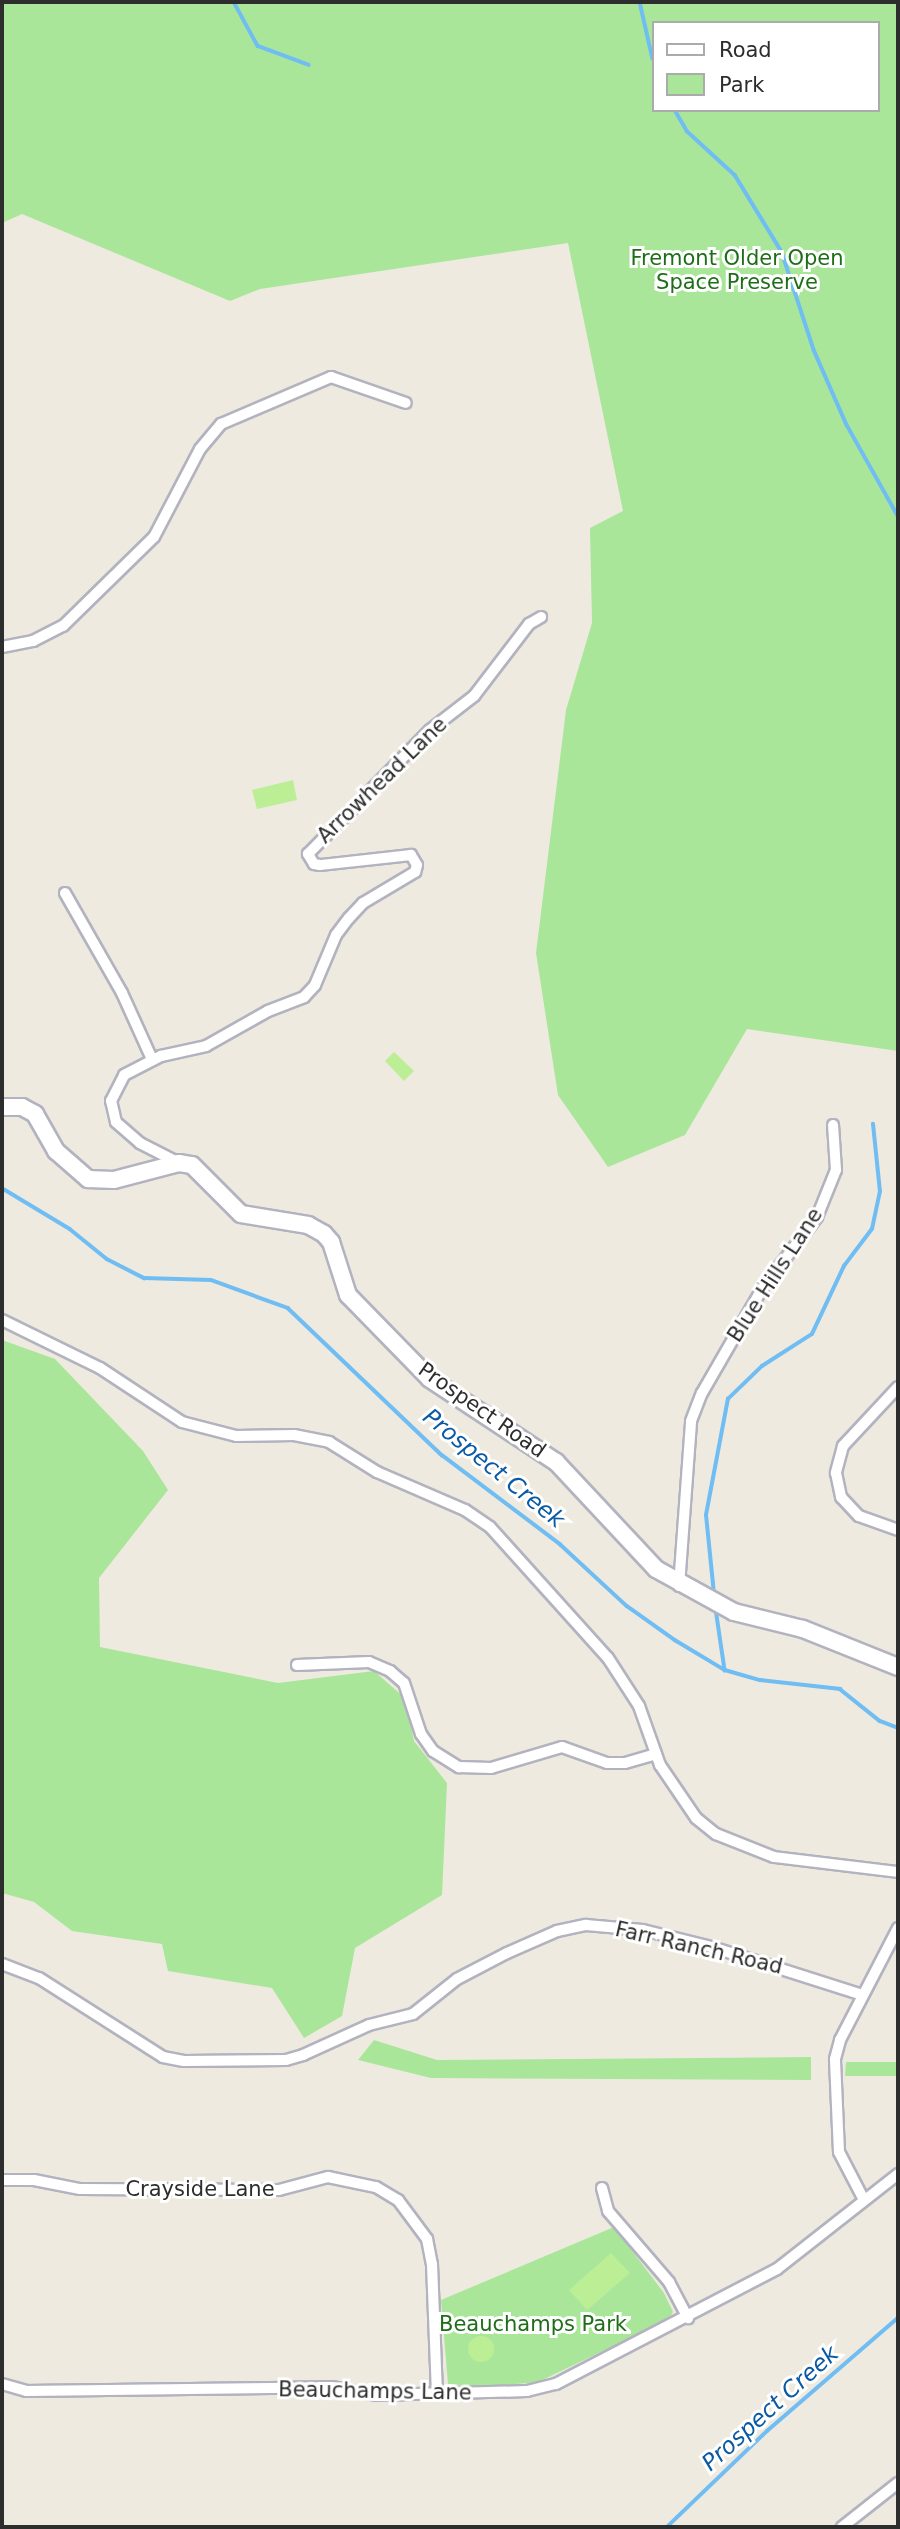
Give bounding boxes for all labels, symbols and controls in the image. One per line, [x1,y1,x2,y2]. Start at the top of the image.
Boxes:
legend [652,21,879,112]
text: Road [719,38,772,62]
text: Park [719,73,764,97]
park label: Fremont Older Open Space Preserve [630,245,844,295]
street label: Arrowhead Lane [312,712,452,848]
street label: Blue Hills Lane [722,1203,828,1347]
street label: Prospect Road [413,1357,551,1463]
water label: Prospect Creek [418,1402,570,1534]
street label: Farr Ranch Road [613,1916,785,1980]
street label: Crayside Lane [125,2176,275,2202]
park label: Beauchamps Park [439,2311,627,2337]
water label: Prospect Creek [696,2339,844,2477]
street label: Beauchamps Lane [278,2377,472,2405]

